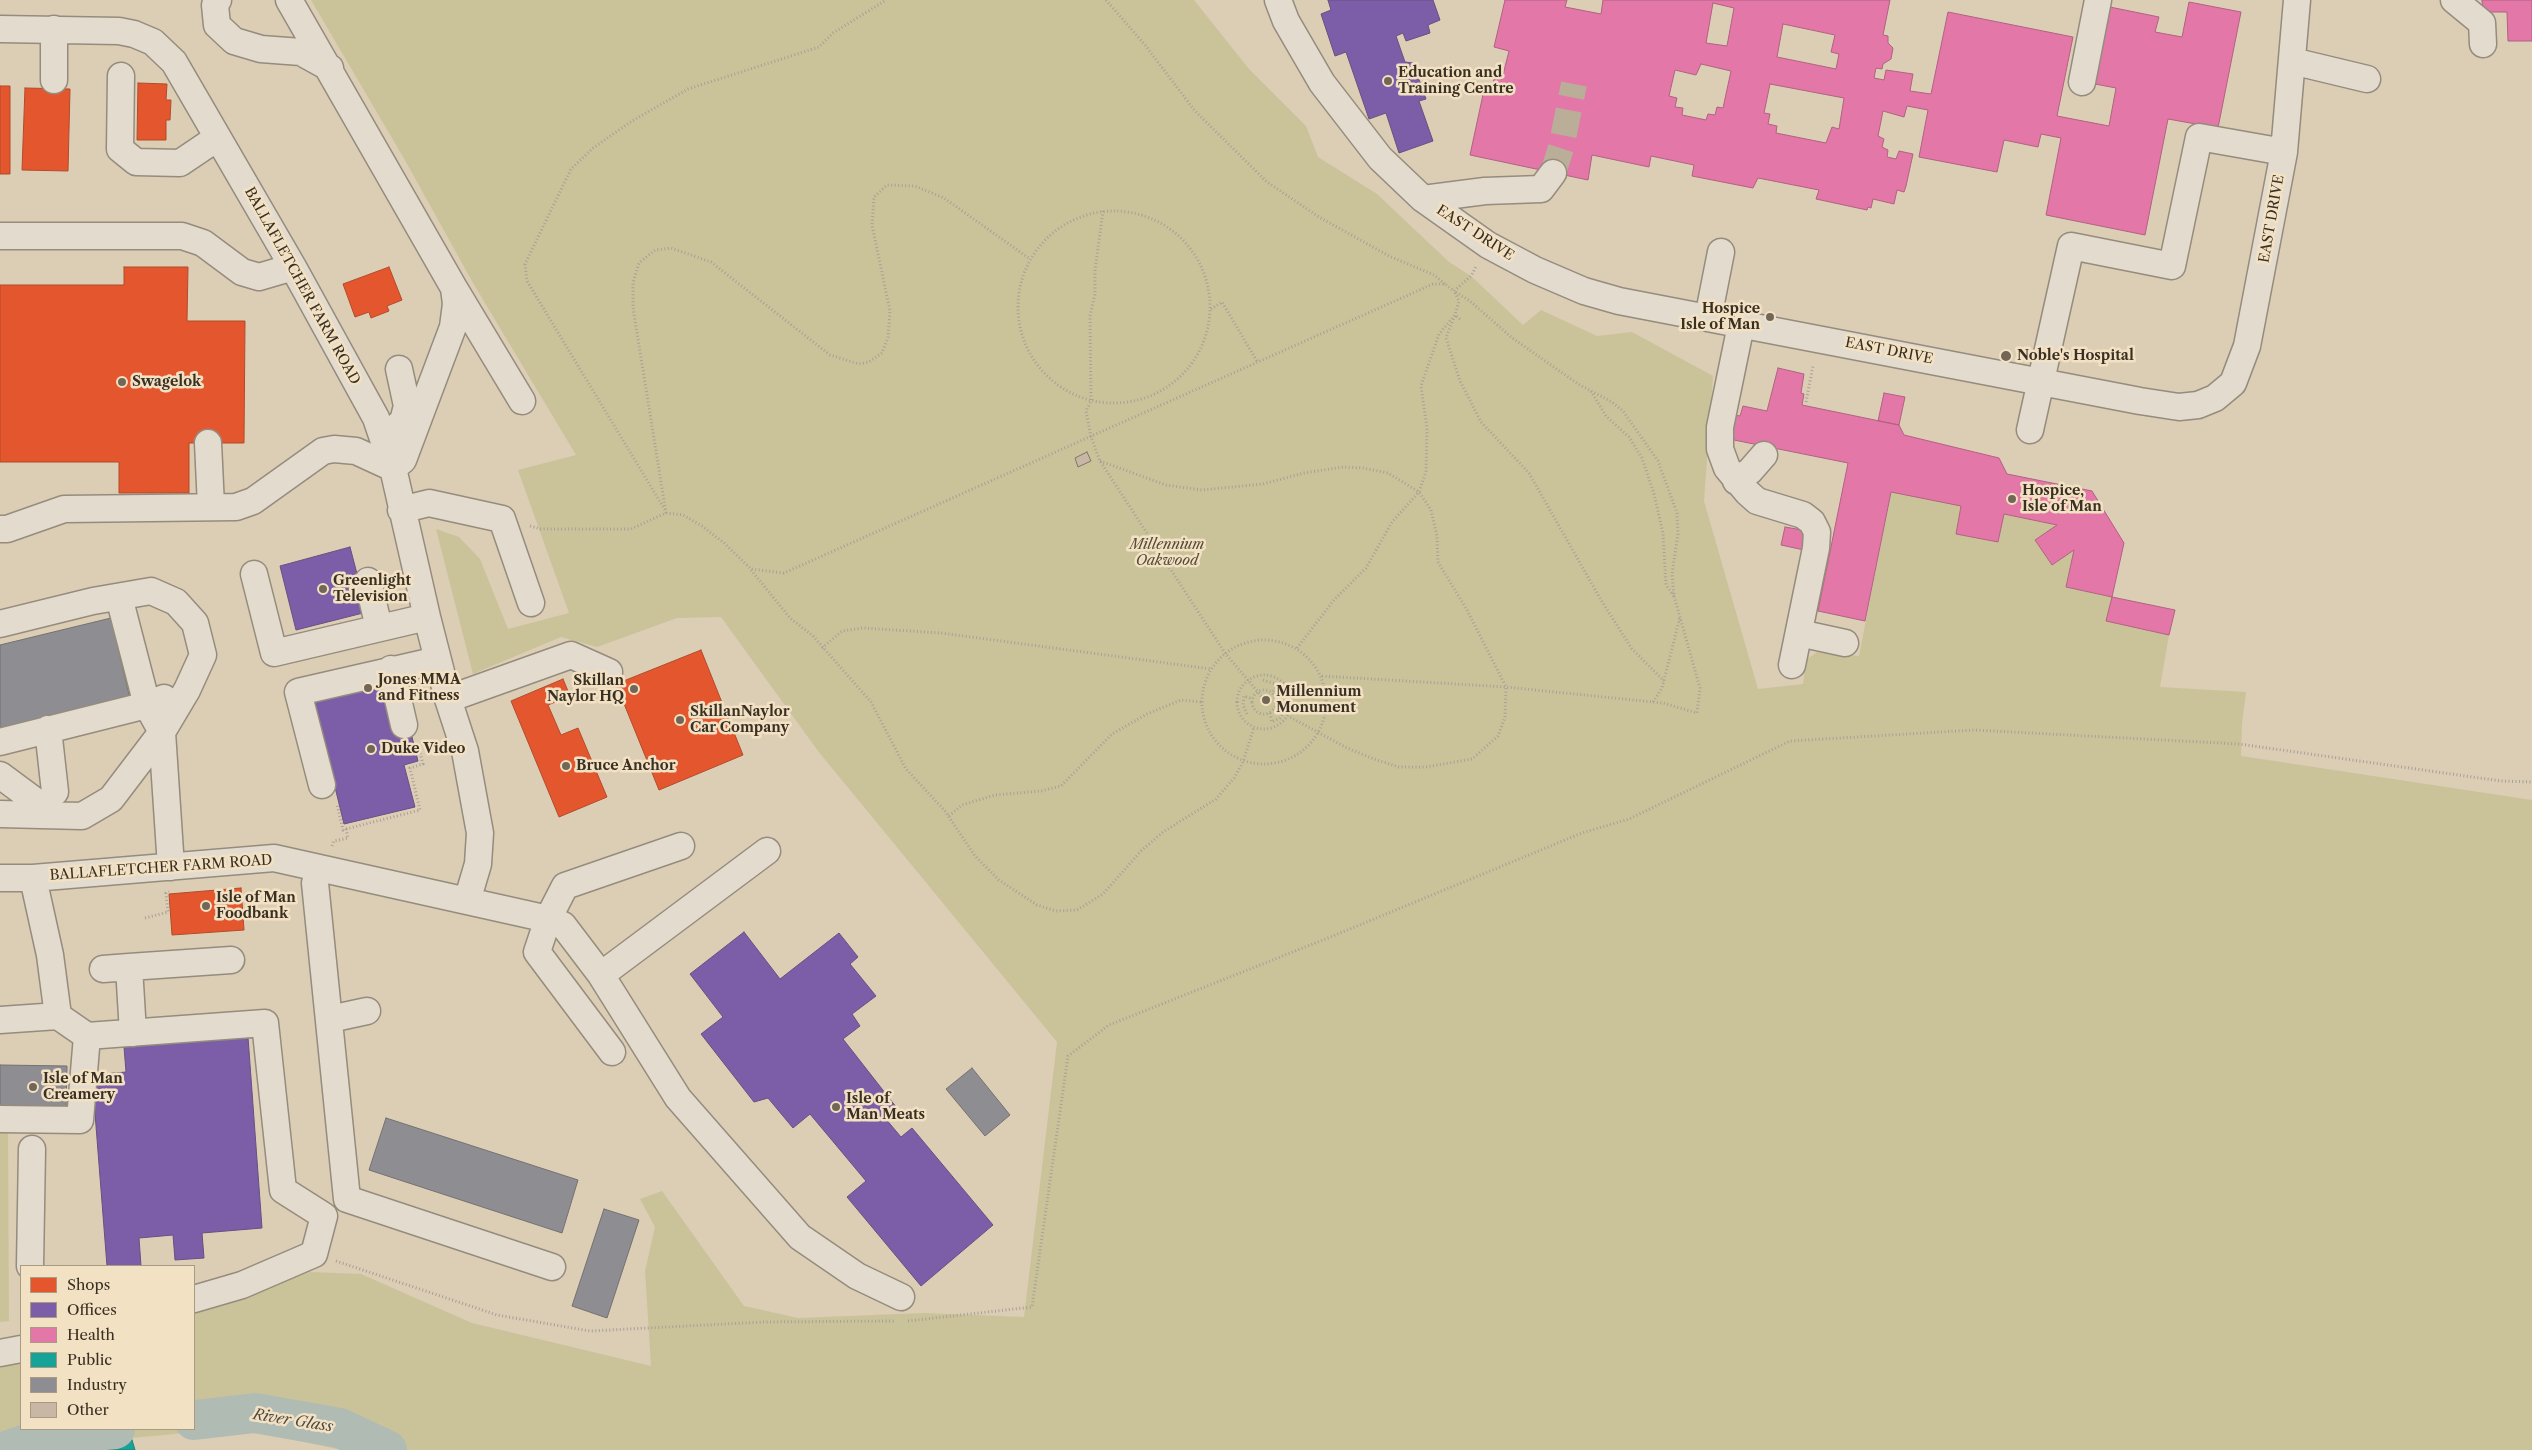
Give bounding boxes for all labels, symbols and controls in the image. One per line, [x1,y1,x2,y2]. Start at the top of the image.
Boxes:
place label: Education and Training Centre [1398,65,1514,98]
marker: Education and Training Centre [1382,75,1394,87]
street label: EAST DRIVE [2256,174,2288,264]
street label: BALLAFLETCHER FARM ROAD [241,184,363,388]
street label: EAST DRIVE [1433,202,1517,264]
place label: Hospice Isle of Man [1680,301,1760,334]
marker: Hospice Isle of Man [1764,311,1776,323]
street label: EAST DRIVE [1844,334,1934,368]
place label: Noble's Hospital [2017,348,2134,364]
marker: Noble's Hospital [1999,349,2013,363]
place label: Swagelok [132,374,201,390]
marker: Swagelok [116,376,128,388]
place label: Hospice, Isle of Man [2022,483,2102,516]
marker: Hospice, Isle of Man [2006,493,2018,505]
park label: Millennium Oakwood [1130,537,1204,570]
place label: Greenlight Television [333,573,411,606]
marker: Greenlight Television [317,583,329,595]
place label: Jones MMA and Fitness [378,672,461,704]
place label: Skillan Naylor HQ [547,673,624,706]
marker: Jones MMA and Fitness [362,682,374,694]
marker: Skillan Naylor HQ [628,683,640,695]
place label: Millennium Monument [1276,684,1362,716]
marker: Millennium Monument [1260,694,1272,706]
place label: SkillanNaylor Car Company [690,704,790,736]
marker: SkillanNaylor Car Company [674,714,686,726]
place label: Duke Video [381,741,465,757]
marker: Duke Video [365,743,377,755]
place label: Bruce Anchor [576,758,676,774]
marker: Bruce Anchor [560,760,572,772]
street label: BALLAFLETCHER FARM ROAD [49,852,273,884]
place label: Isle of Man Foodbank [216,890,296,922]
marker: Isle of Man Foodbank [200,900,212,912]
place label: Isle of Man Creamery [43,1071,123,1104]
marker: Isle of Man Creamery [27,1081,39,1093]
place label: Isle of Man Meats [846,1091,925,1124]
marker: Isle of Man Meats [830,1101,842,1113]
legend [20,1265,195,1430]
text: Shops [67,1275,110,1294]
text: Offices [67,1300,117,1319]
text: Health [67,1325,115,1344]
text: Public [67,1350,112,1369]
text: Industry [67,1375,127,1394]
text: Other [67,1400,109,1419]
water label: River Glass [252,1406,334,1436]

